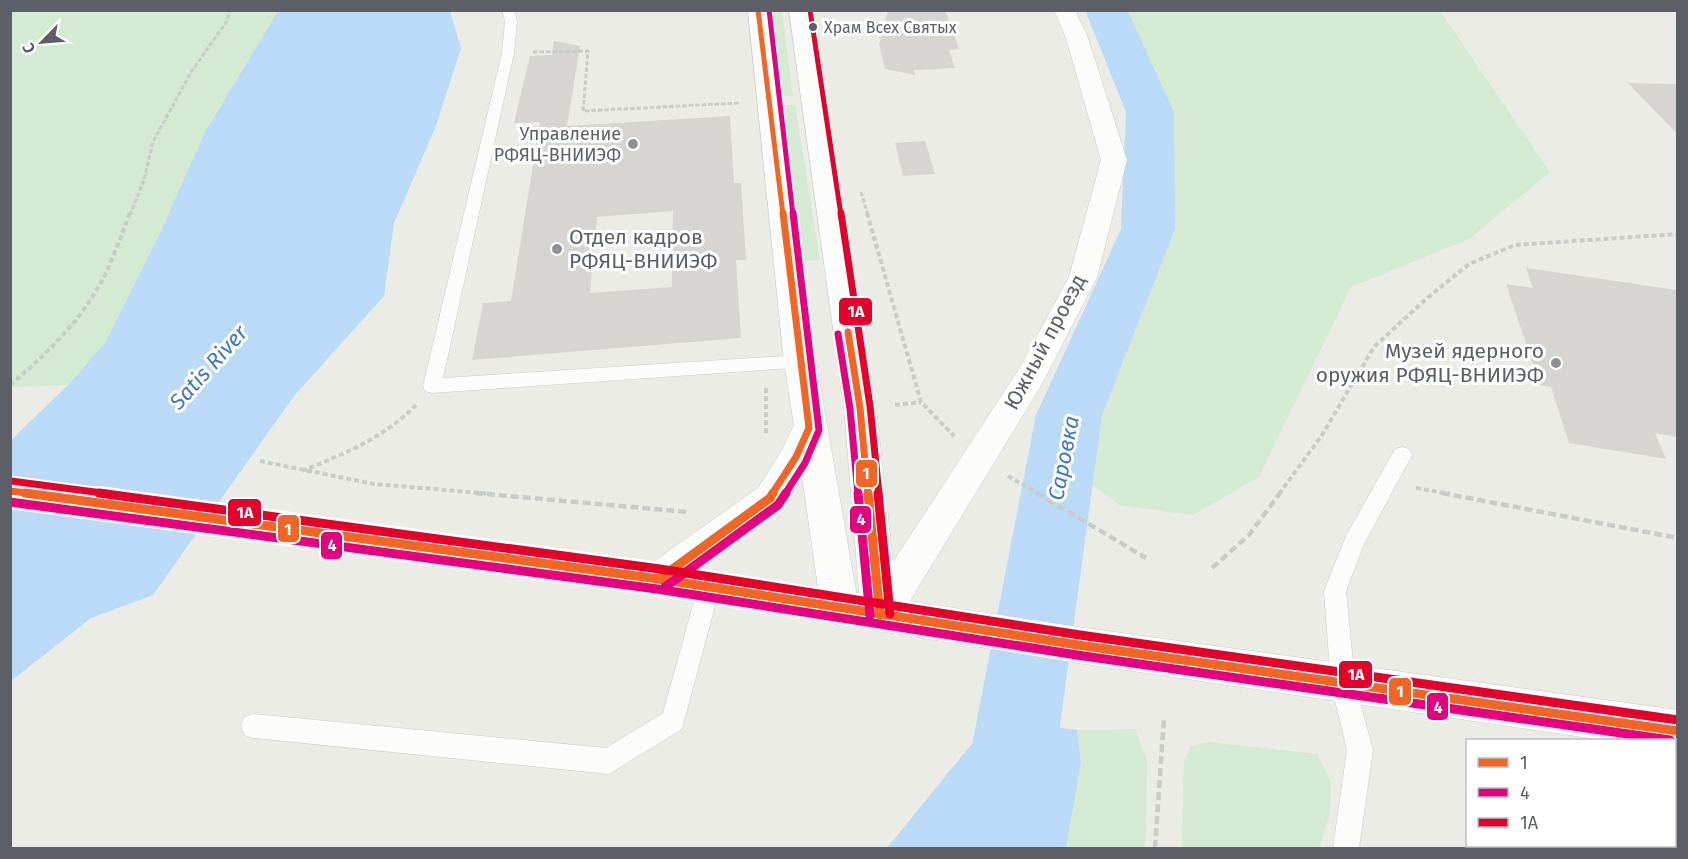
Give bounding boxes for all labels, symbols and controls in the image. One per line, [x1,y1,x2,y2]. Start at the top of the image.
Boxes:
north arrow [12,12,72,72]
place label: Храм Всех Святых [824,18,957,37]
marker: Храм Всех Святых [807,21,819,33]
text: С [18,39,39,56]
place label: Управление РФЯЦ-ВНИИЭФ [494,123,621,166]
marker: Управление РФЯЦ-ВНИИЭФ [626,137,640,151]
place label: Отдел кадров РФЯЦ-ВНИИЭФ [569,224,718,274]
marker: Отдел кадров РФЯЦ-ВНИИЭФ [550,242,564,256]
street label: Южный проезд [998,270,1092,414]
line badge: 1А [838,297,873,326]
text: 1А [848,302,865,321]
water label: Satis River [163,319,254,416]
place label: Музей ядерного оружия РФЯЦ-ВНИИЭФ [1316,338,1544,388]
marker: Музей ядерного оружия РФЯЦ-ВНИИЭФ [1549,356,1563,370]
water label: Саровка [1042,414,1085,503]
line badge: 1 [855,459,878,488]
text: 1 [862,464,870,483]
line badge: 1А [227,498,262,527]
text: 1А [237,503,254,522]
line badge: 4 [849,505,872,534]
text: 4 [856,510,866,529]
line badge: 1 [277,514,300,543]
text: 1 [284,520,292,539]
line badge: 4 [320,531,343,560]
text: 4 [327,536,337,555]
line badge: 1А [1338,660,1373,689]
text: 1А [1348,665,1365,684]
line badge: 1 [1388,677,1412,706]
text: 1 [1396,682,1404,701]
line badge: 4 [1426,692,1449,721]
text: 4 [1433,698,1443,717]
legend [1466,739,1676,847]
text: 1 [1520,752,1528,774]
text: 4 [1520,782,1530,804]
text: 1А [1520,812,1539,834]

